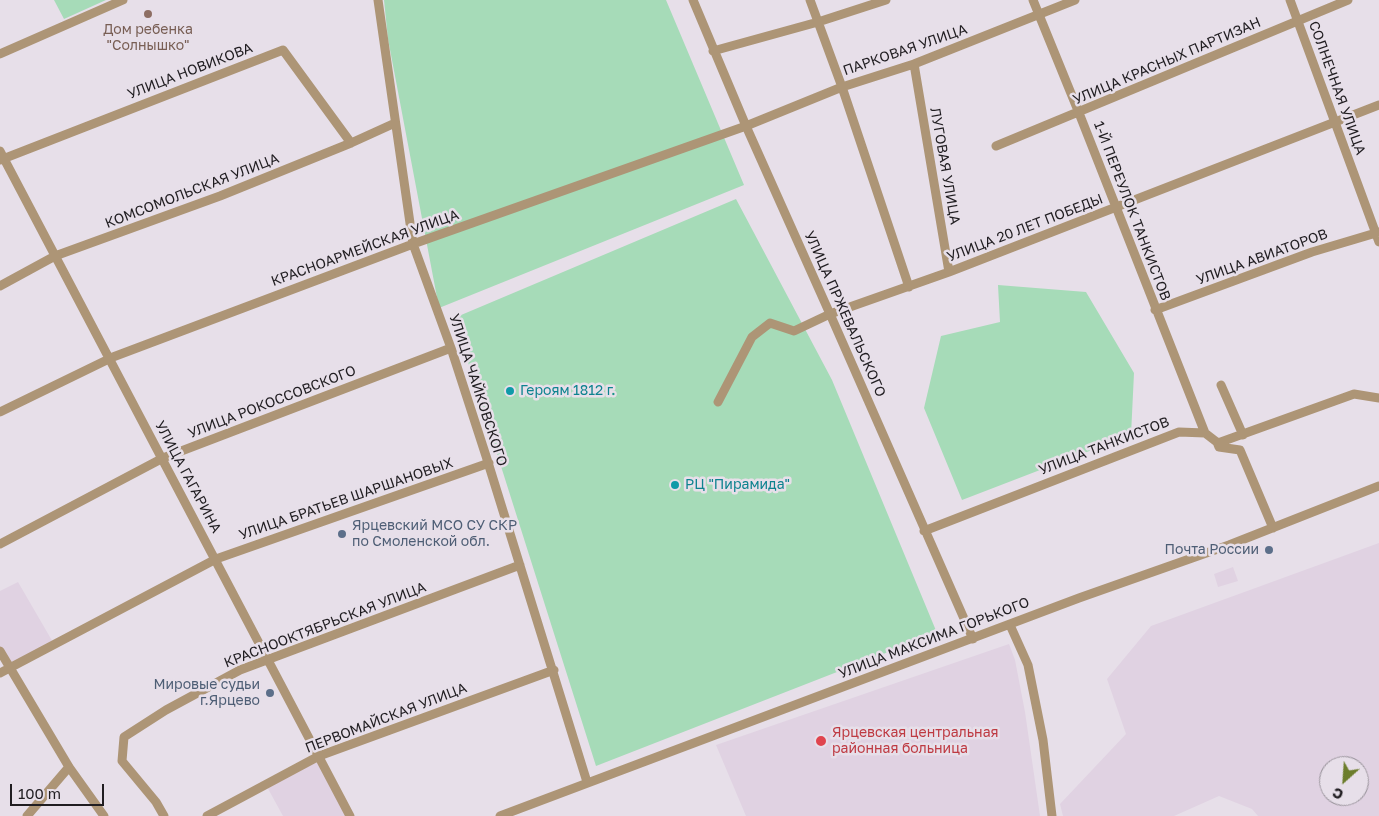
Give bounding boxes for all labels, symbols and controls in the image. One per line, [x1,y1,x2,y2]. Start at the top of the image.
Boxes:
marker: Дом ребенка "Солнышко" [142,8,154,20]
street label: УЛИЦА КРАСНЫХ ПАРТИЗАН [1071,14,1263,108]
street label: СОЛНЕЧНАЯ УЛИЦА [1305,19,1369,157]
street label: ПАРКОВАЯ УЛИЦА [841,21,969,79]
place label: Дом ребенка "Солнышко" [103,22,193,54]
street label: УЛИЦА НОВИКОВА [125,39,255,103]
street label: ЛУГОВАЯ УЛИЦА [926,106,964,226]
street label: 1-Й ПЕРЕУЛОК ТАНКИСТОВ [1090,119,1174,303]
street label: КОМСОМОЛЬСКАЯ УЛИЦА [103,150,281,232]
street label: УЛИЦА 20 ЛЕТ ПОБЕДЫ [945,190,1105,266]
street label: КРАСНОАРМЕЙСКАЯ УЛИЦА [269,206,461,290]
street label: УЛИЦА АВИАТОРОВ [1194,225,1330,289]
street label: УЛИЦА ПРЖЕВАЛЬСКОГО [801,228,889,400]
street label: УЛИЦА ЧАЙКОВСКОГО [445,312,511,468]
street label: УЛИЦА РОКОССОВСКОГО [186,362,358,442]
place label: Героям 1812 г. [520,383,615,399]
marker: Героям 1812 г. [504,385,516,397]
street label: УЛИЦА ТАНКИСТОВ [1036,413,1172,479]
street label: УЛИЦА ГАГАРИНА [151,418,225,536]
street label: УЛИЦА БРАТЬЕВ ШАРШАНОВЫХ [237,454,455,544]
place label: РЦ "Пирамида" [685,477,790,493]
marker: РЦ "Пирамида" [669,479,681,491]
place label: Ярцевский МСО СУ СКР по Смоленской обл. [352,518,517,550]
marker: Ярцевский МСО СУ СКР по Смоленской обл. [336,528,348,540]
place label: Почта России [1165,542,1259,558]
marker: Почта России [1263,544,1275,556]
street label: КРАСНООКТЯБРЬСКАЯ УЛИЦА [222,579,428,671]
street label: УЛИЦА МАКСИМА ГОРЬКОГО [836,594,1032,682]
place label: Мировые судьи г.Ярцево [154,677,260,710]
street label: ПЕРВОМАЙСКАЯ УЛИЦА [303,679,469,757]
marker: Мировые судьи г.Ярцево [264,687,276,699]
place label: Ярцевская центральная районная больница [832,725,999,758]
marker: Ярцевская центральная районная больница [814,734,828,748]
north arrow [1319,756,1369,806]
scale bar [12,774,106,806]
text: 100 m [18,784,61,802]
text: С [1329,784,1346,804]

